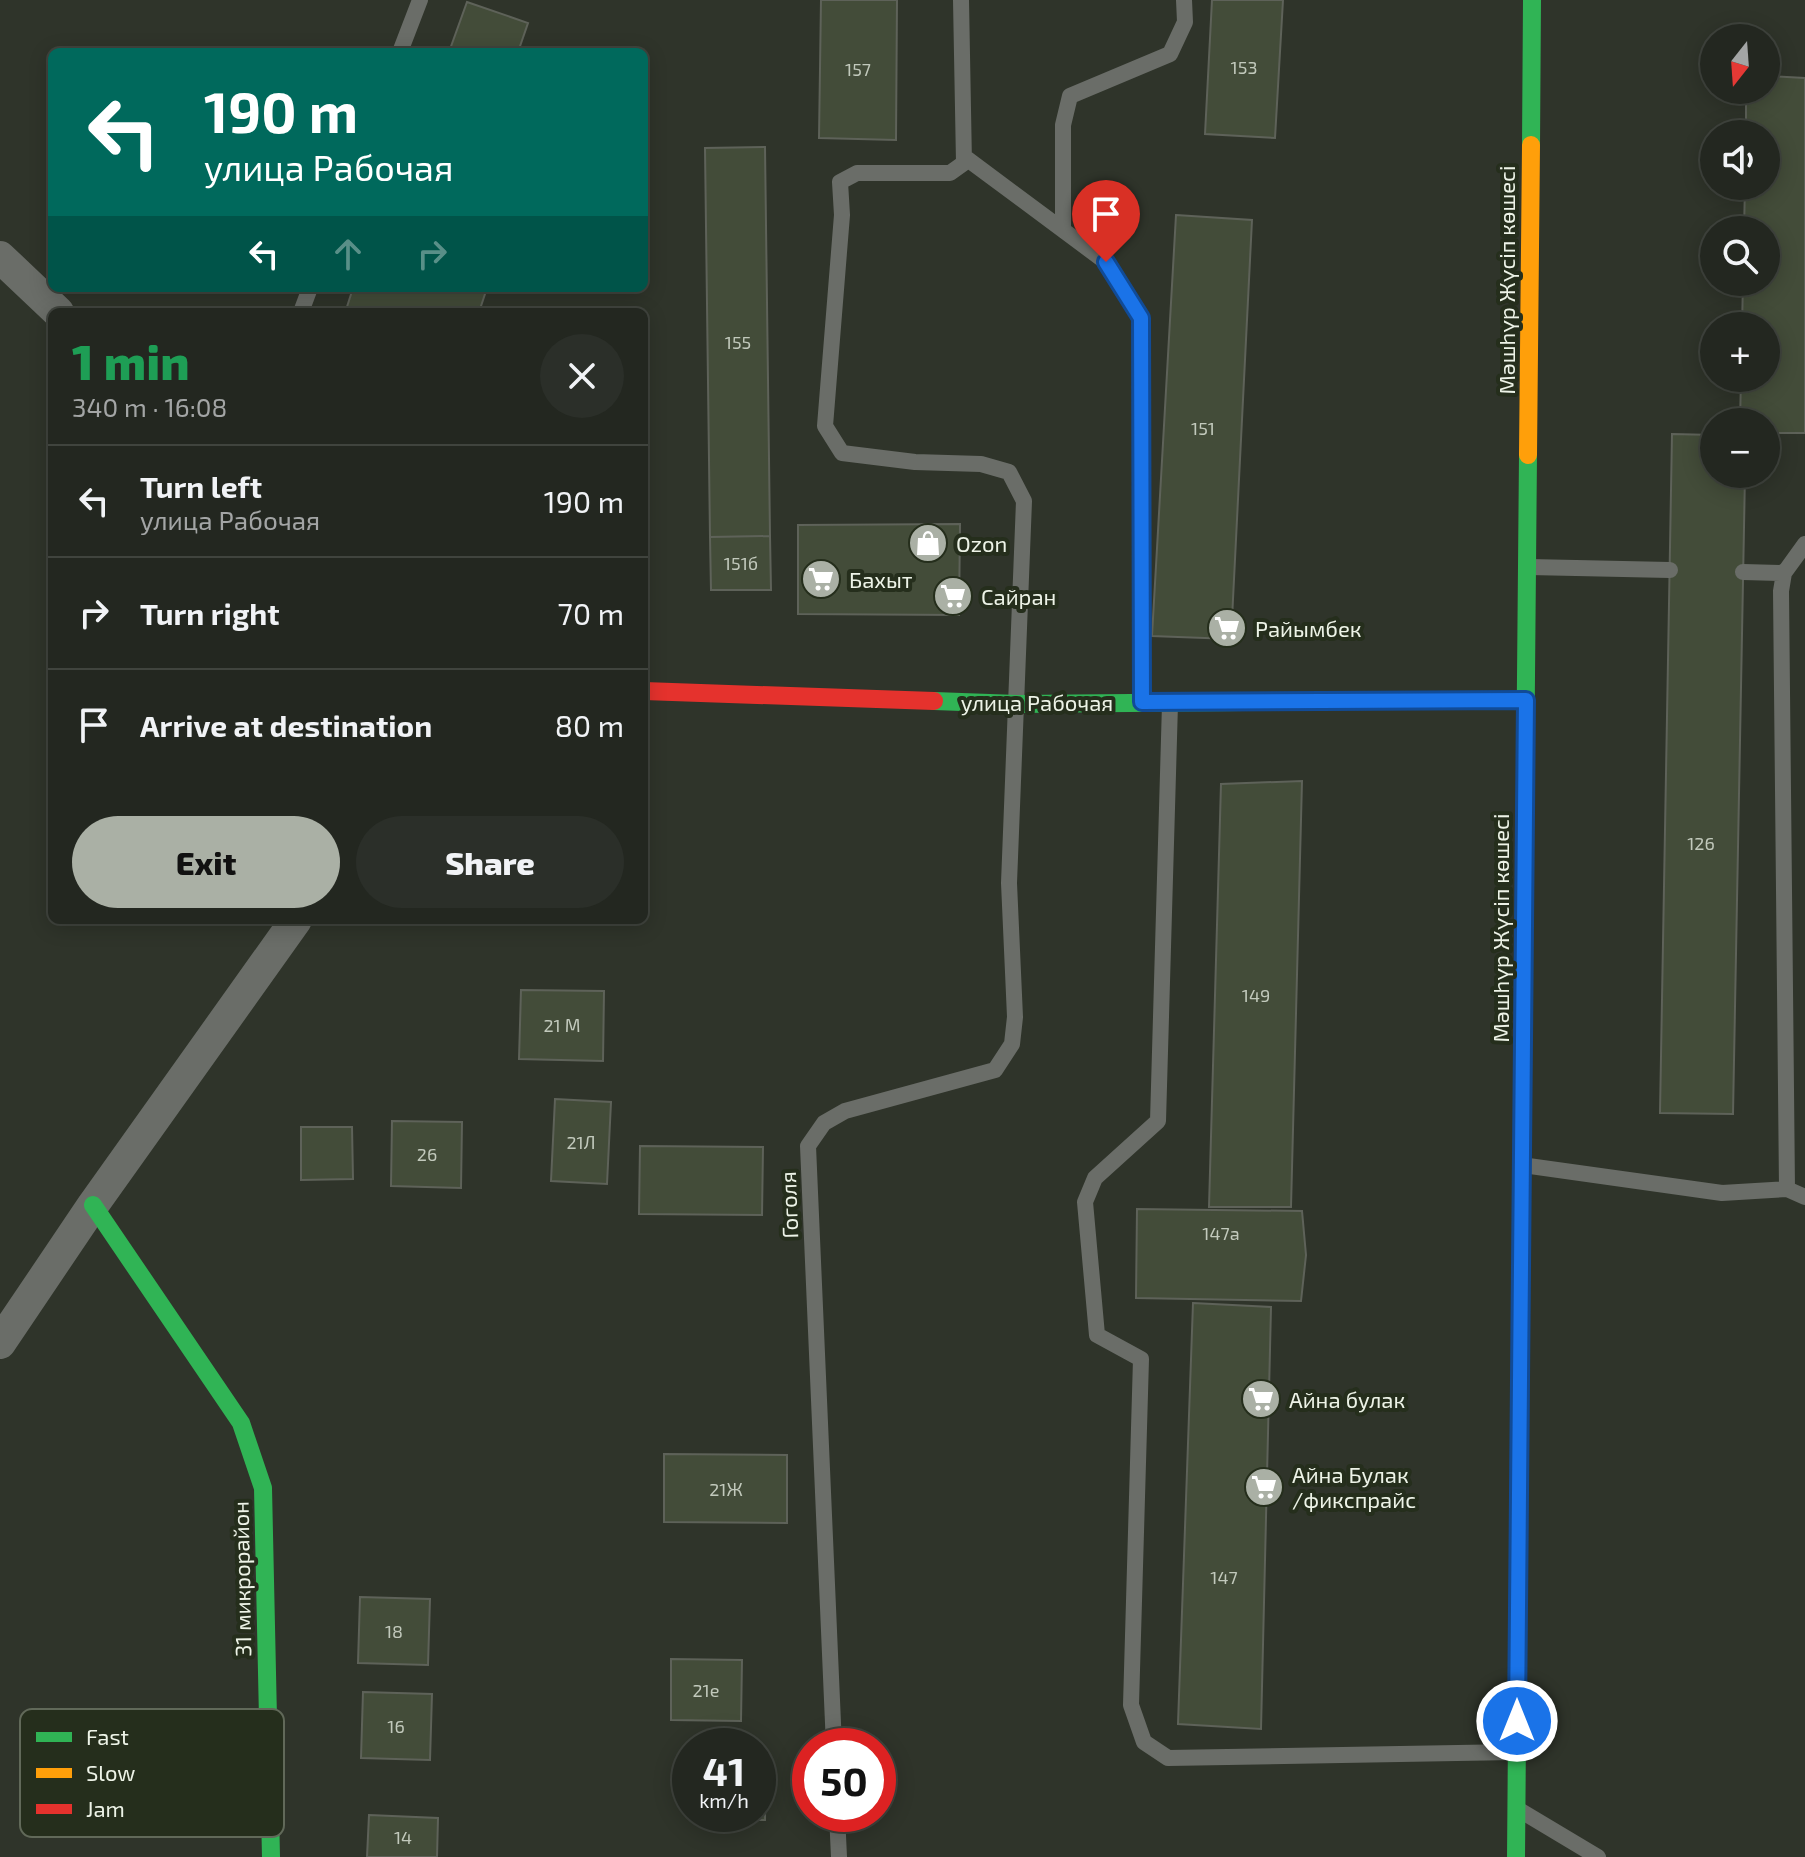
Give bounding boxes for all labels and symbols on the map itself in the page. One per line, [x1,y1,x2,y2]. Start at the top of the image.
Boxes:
north arrow [1700,24,1780,104]
house number: 153 [1231,56,1257,78]
house number: 157 [845,58,871,80]
street label: Мәшһүр Жүсіп көшесі [1493,166,1519,394]
pin [1072,180,1140,262]
house number: 155 [725,331,751,353]
house number: 151 [1191,417,1215,439]
shop icon: Ozon [907,522,949,564]
place label: Ozon [956,530,1007,556]
house number: 151б [724,552,758,574]
supermarket icon: Бахыт [800,558,842,600]
place label: Бахыт [849,566,913,592]
supermarket icon: Сайран [932,575,974,617]
place label: Сайран [981,583,1056,609]
supermarket icon: Райымбек [1206,607,1248,649]
place label: Райымбек [1255,615,1362,641]
street label: улица Рабочая [961,689,1113,716]
street label: Мәшһүр Жүсіп көшесі [1487,814,1513,1042]
house number: 126 [1687,832,1715,854]
house number: 149 [1242,984,1270,1006]
house number: 21 М [543,1014,581,1036]
house number: 21Л [567,1131,596,1153]
house number: 26 [417,1143,437,1165]
street label: Гоголя [774,1171,802,1239]
house number: 147а [1202,1222,1240,1244]
supermarket icon: Айна булак [1240,1378,1282,1420]
place label: Айна булак [1289,1386,1405,1413]
place label: Айна Булак /фикспрайс [1292,1461,1416,1512]
supermarket icon: Айна Булак /фикспрайс [1243,1466,1285,1508]
house number: 21Ж [709,1478,743,1500]
street label: 31 микрорайон [227,1501,255,1657]
house number: 147 [1210,1566,1238,1588]
house number: 18 [385,1620,403,1642]
house number: 21е [693,1679,720,1701]
position arrow [1475,1679,1559,1763]
legend [20,1709,284,1837]
house number: 16 [387,1715,405,1737]
text: Fast [86,1723,129,1749]
speed limit sign: 50 [792,1728,896,1832]
text: Slow [86,1759,135,1785]
text: Jam [86,1795,125,1821]
house number: 14 [394,1826,412,1848]

